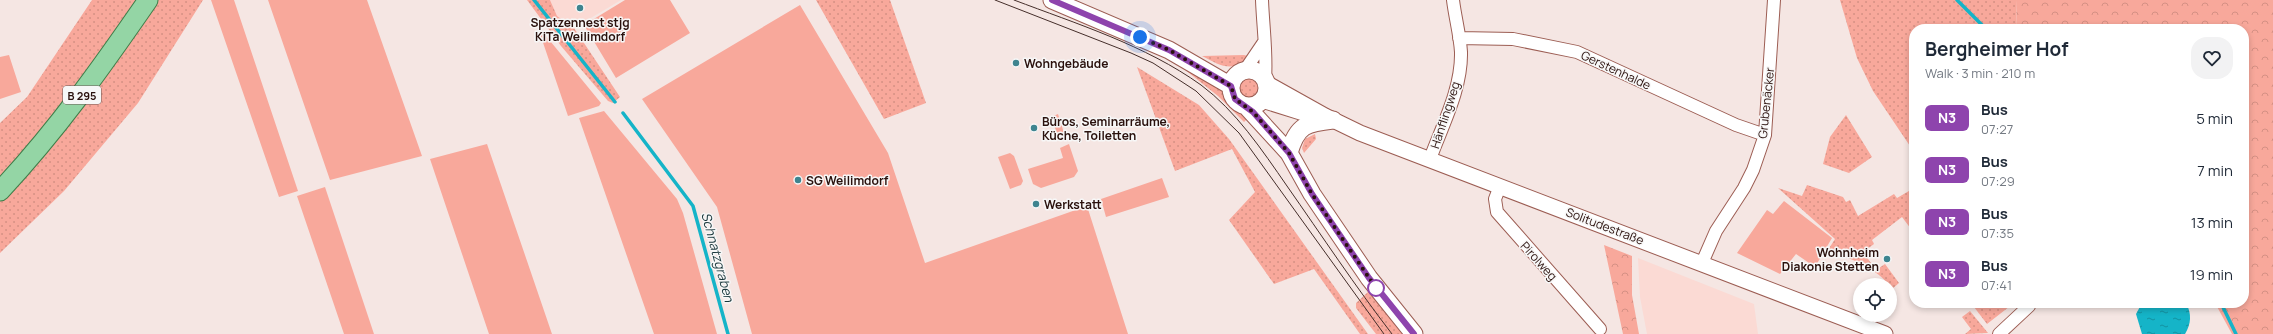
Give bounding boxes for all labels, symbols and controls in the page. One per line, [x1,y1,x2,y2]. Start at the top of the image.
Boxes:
marker: Spatzennest stjg KiTa Weilimdorf [575,3,585,13]
place label: Spatzennest stjg KiTa Weilimdorf [530,14,630,45]
your location [1130,27,1150,47]
text: Bergheimer Hof [1925,36,2068,62]
button: heart [2191,37,2233,79]
street label: Gerstenhalde [1578,46,1654,94]
place label: Wohngebäude [1024,55,1108,72]
marker: Wohngebäude [1011,58,1021,68]
text: Walk · 3 min · 210 m [1925,64,2035,82]
street label: Grubenäcker [1754,66,1778,139]
street label: Hänflingweg [1426,79,1464,151]
road number: B 295 [63,86,101,104]
text: Bus [1981,99,2008,120]
text: N3 [1938,108,1956,127]
text: 5 min [2196,108,2233,129]
place label: Büros, Seminarräume, Küche, Toiletten [1042,113,1170,144]
text: 07:27 [1981,120,2013,138]
marker: Büros, Seminarräume, Küche, Toiletten [1029,123,1039,133]
text: Bus [1981,151,2008,172]
text: N3 [1938,160,1956,179]
text: 7 min [2197,160,2233,181]
place label: SG Weilimdorf [806,172,889,189]
text: 07:29 [1981,172,2015,190]
marker: SG Weilimdorf [793,175,803,185]
place label: Werkstatt [1044,196,1102,213]
marker: Werkstatt [1031,199,1041,209]
street label: Solitudestraße [1564,203,1646,249]
text: Bus [1981,203,2008,224]
water label: Schnatzgraben [697,210,739,305]
text: N3 [1938,212,1956,231]
text: 13 min [2191,212,2233,233]
text: 07:35 [1981,224,2014,242]
street label: Pirolweg [1517,238,1561,284]
place label: Wohnheim Diakonie Stetten [1782,244,1879,275]
marker: Wohnheim Diakonie Stetten [1882,254,1892,264]
text: Bus [1981,255,2008,276]
text: N3 [1938,264,1956,283]
text: 19 min [2190,264,2233,285]
text: 07:41 [1981,276,2012,294]
map controls [1853,278,1897,322]
button: locate [1853,278,1897,322]
unlabelled marker [1367,279,1385,297]

